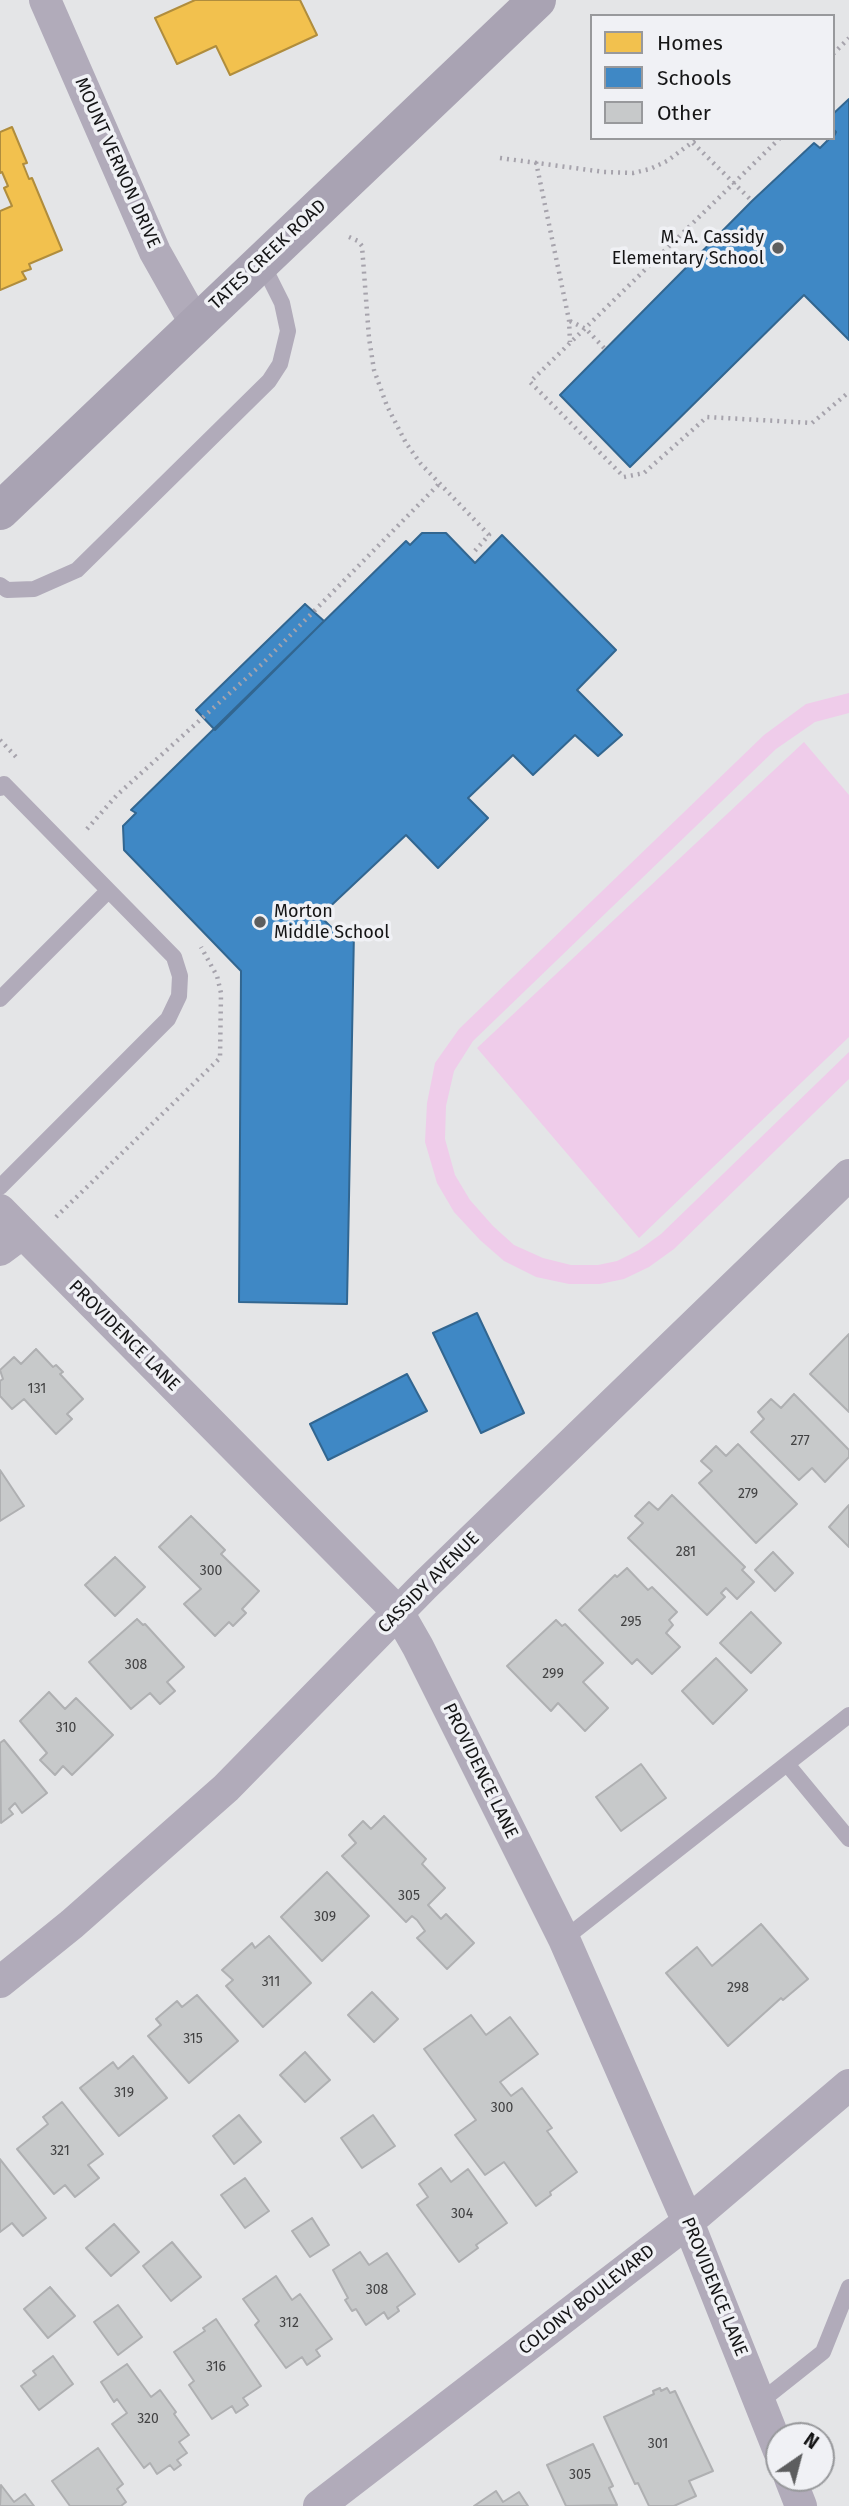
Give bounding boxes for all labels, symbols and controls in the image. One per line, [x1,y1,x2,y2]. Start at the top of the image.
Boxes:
legend [590,14,835,140]
text: Homes [657,30,723,56]
text: Schools [657,65,731,91]
street label: MOUNT VERNON DRIVE [70,74,164,252]
text: Other [657,100,711,126]
street label: TATES CREEK ROAD [205,195,331,315]
place label: M. A. Cassidy Elementary School [612,227,764,270]
marker: M. A. Cassidy Elementary School [770,240,786,256]
place label: Morton Middle School [274,901,390,944]
marker: Morton Middle School [252,914,268,930]
street label: PROVIDENCE LANE [64,1276,184,1396]
house number: 131 [28,1381,46,1397]
house number: 277 [790,1433,810,1449]
house number: 279 [738,1486,758,1502]
street label: CASSIDY AVENUE [374,1528,484,1638]
house number: 281 [676,1544,696,1560]
house number: 300 [200,1563,222,1579]
house number: 295 [620,1614,642,1630]
house number: 308 [125,1657,147,1673]
house number: 299 [542,1666,564,1682]
street label: PROVIDENCE LANE [438,1700,522,1842]
house number: 310 [56,1720,76,1736]
house number: 305 [398,1888,420,1904]
house number: 309 [314,1909,336,1925]
house number: 311 [262,1974,280,1990]
house number: 298 [727,1980,749,1996]
house number: 315 [183,2031,203,2047]
house number: 319 [114,2085,134,2101]
house number: 300 [491,2100,513,2116]
house number: 321 [50,2143,70,2159]
house number: 304 [451,2206,473,2222]
street label: PROVIDENCE LANE [676,2214,752,2360]
street label: COLONY BOULEVARD [515,2240,659,2360]
house number: 308 [366,2282,388,2298]
house number: 312 [279,2315,299,2331]
house number: 316 [206,2359,226,2375]
house number: 320 [137,2411,159,2427]
north arrow [765,2422,835,2492]
text: N [799,2428,823,2454]
house number: 301 [648,2436,668,2452]
house number: 305 [569,2467,591,2483]

